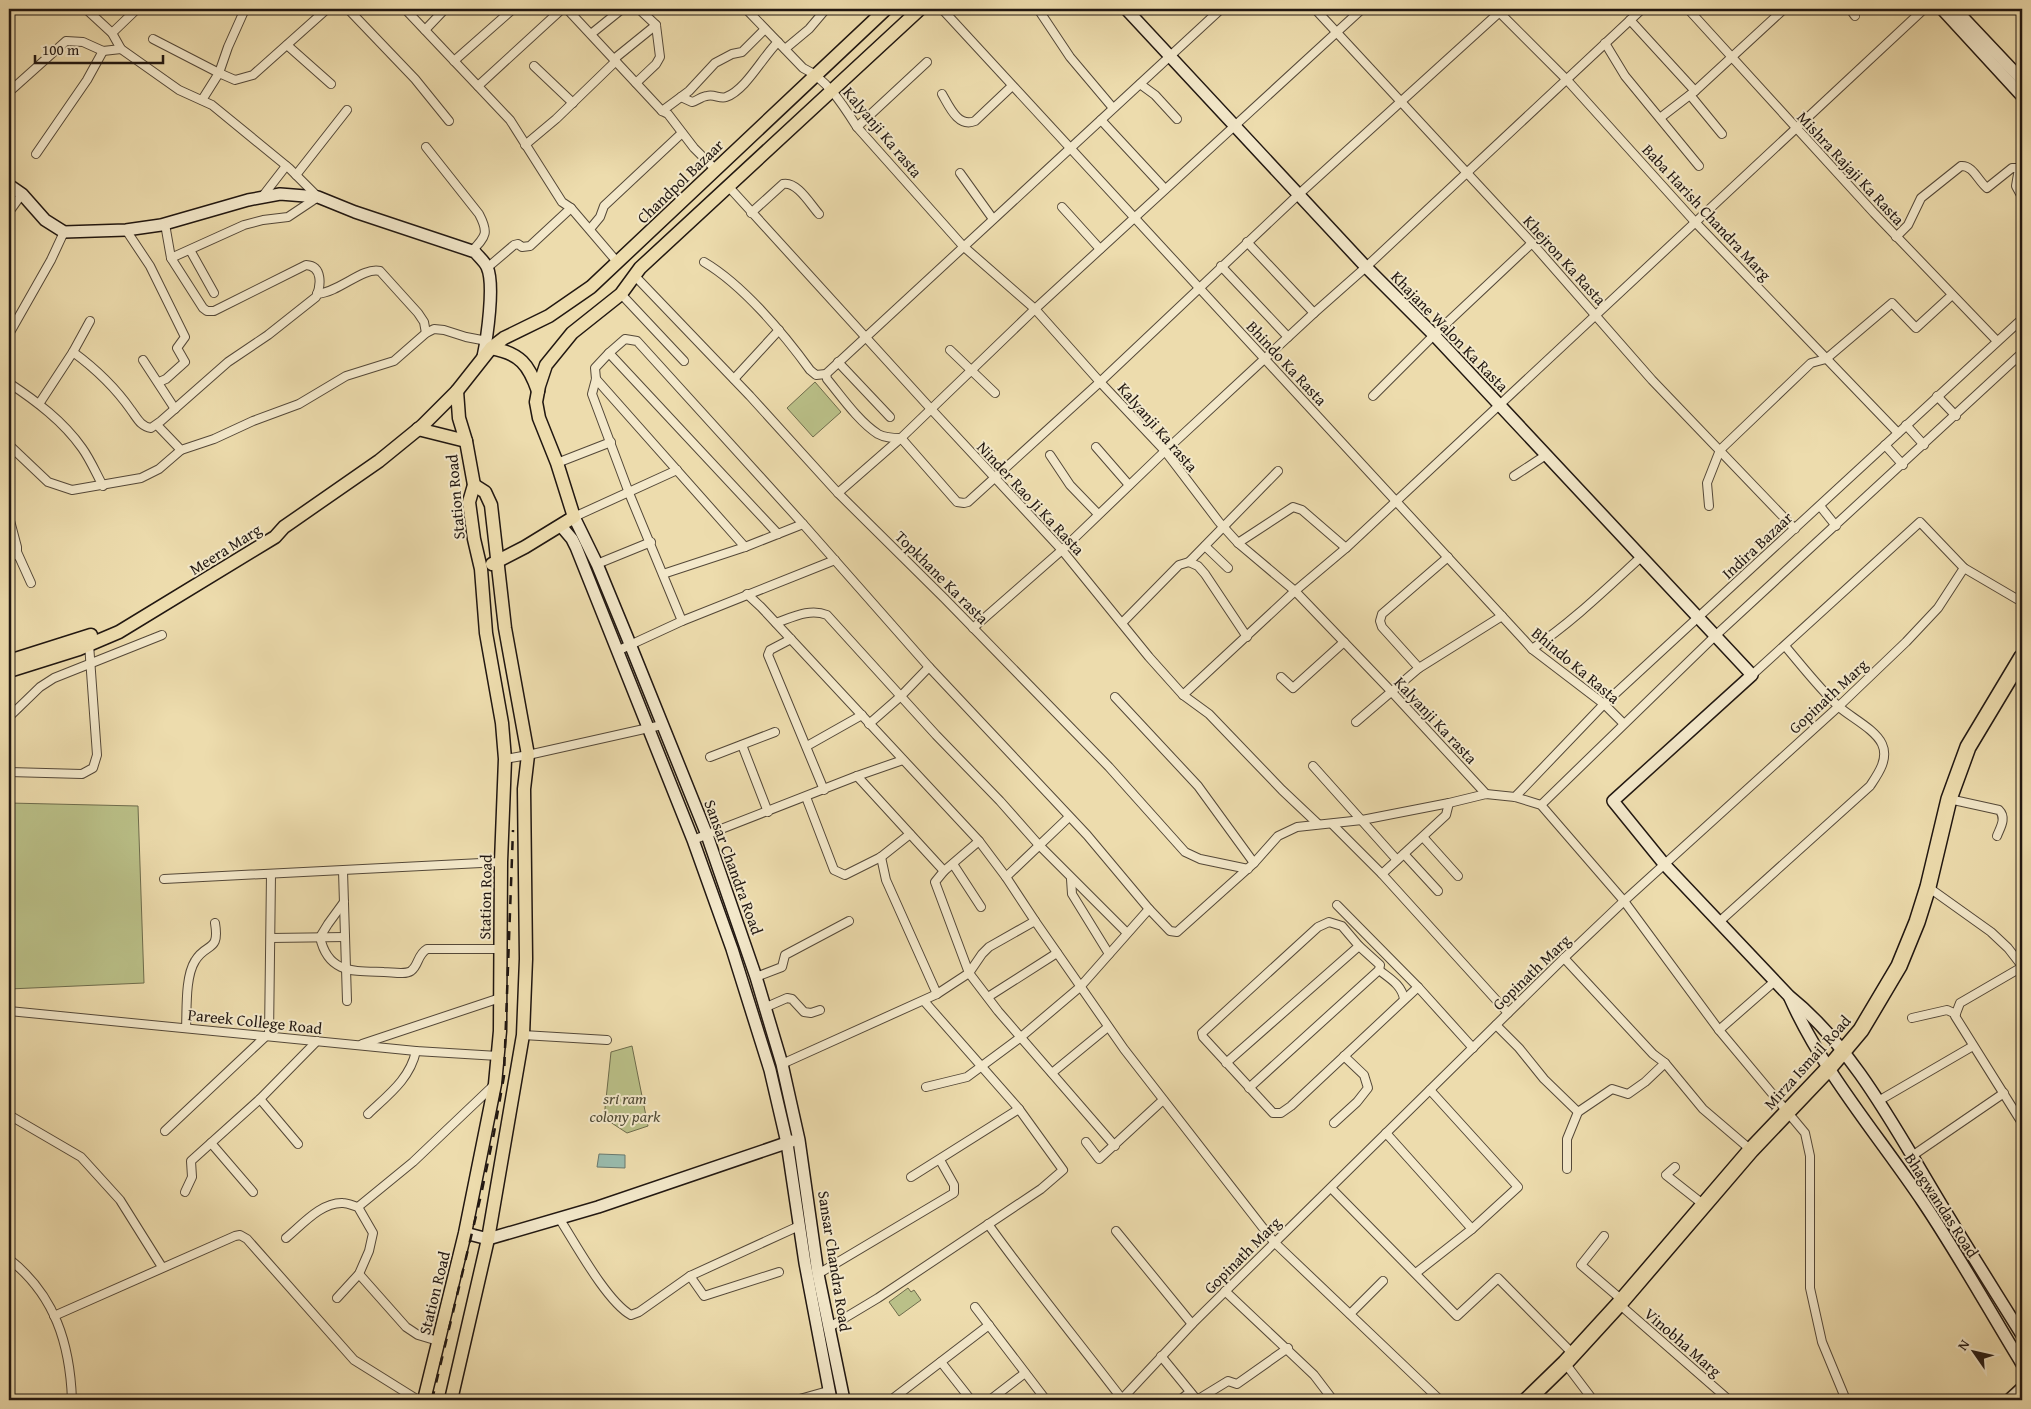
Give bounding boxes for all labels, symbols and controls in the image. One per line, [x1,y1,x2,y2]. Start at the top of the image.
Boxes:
scale bar [35,32,162,64]
text: 100 m [42,39,80,60]
street label: Kalyanji Ka rasta [838,81,929,183]
street label: Mishra Rajaji Ka Rasta [1792,106,1911,231]
street label: Chandpol Bazaar [631,133,729,229]
street label: Baba Harish Chandra Marg [1637,138,1777,286]
street label: Khejron Ka Rasta [1518,210,1612,311]
street label: Khajane Walon Ka Rasta [1386,265,1515,397]
street label: Bhindo Ka Rasta [1241,315,1333,411]
street label: Kalyanji Ka rasta [1112,377,1204,478]
street label: Ninder Rao Ji Ka Rasta [972,436,1091,561]
street label: Station Road [439,453,471,541]
street label: Indira Bazaar [1716,505,1798,584]
street label: Meera Marg [184,517,266,581]
street label: Topkhane Ka rasta [890,525,995,630]
street label: Bhindo Ka Rasta [1527,621,1626,709]
street label: Gopinath Marg [1783,653,1873,739]
street label: Kalyanji Ka rasta [1389,671,1483,770]
street label: Sansar Chandra Road [698,796,770,938]
street label: Station Road [472,854,498,940]
street label: Gopinath Marg [1486,928,1576,1016]
street label: Pareek College Road [187,1002,324,1040]
street label: Mirza Ismail Road [1758,1009,1856,1115]
park label: sri ram colony park [590,1086,661,1128]
street label: Bhagwandas Road [1899,1148,1985,1263]
street label: Sansar Chandra Road [812,1189,858,1334]
street label: Gopinath Marg [1198,1211,1286,1299]
street label: Station Road [412,1248,456,1337]
street label: Vinobha Marg [1639,1302,1727,1382]
north arrow [1948,1326,1998,1376]
text: N [1952,1335,1974,1354]

